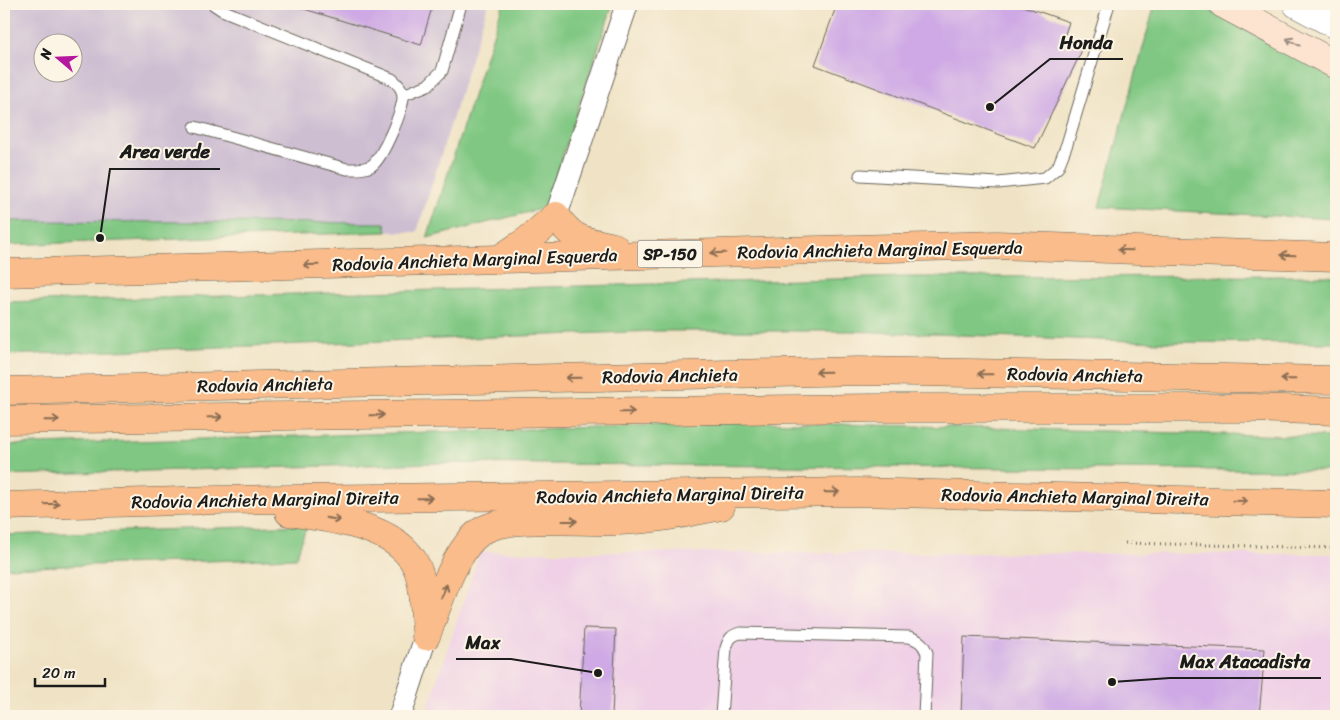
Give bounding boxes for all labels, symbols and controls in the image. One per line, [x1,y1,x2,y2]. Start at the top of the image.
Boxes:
callout: Honda [1050,25,1123,59]
text: Honda [1059,26,1113,59]
north arrow [32,32,82,82]
one-way arrow [1286,37,1301,47]
text: N [32,45,60,64]
callout: Area verde [110,135,220,169]
text: Area verde [119,135,210,168]
street label: Rodovia Anchieta Marginal Esquerda [737,232,1023,268]
street label: Rodovia Anchieta Marginal Esquerda [332,239,618,281]
road number: SP-150 [638,240,702,268]
one-way arrow [1117,245,1133,254]
one-way arrow [710,248,726,258]
one-way arrow [1280,251,1296,260]
one-way arrow [303,260,319,270]
street label: Rodovia Anchieta [1007,358,1143,392]
street label: Rodovia Anchieta [602,359,738,393]
one-way arrow [815,367,831,377]
street label: Rodovia Anchieta [197,368,333,402]
one-way arrow [977,369,993,378]
one-way arrow [565,373,581,383]
one-way arrow [1280,374,1296,384]
one-way arrow [619,407,635,416]
one-way arrow [369,410,385,420]
one-way arrow [207,413,223,422]
one-way arrow [44,415,60,425]
street label: Rodovia Anchieta Marginal Direita [536,477,805,513]
street label: Rodovia Anchieta Marginal Direita [941,479,1210,515]
street label: Rodovia Anchieta Marginal Direita [131,482,400,518]
one-way arrow [824,488,840,497]
one-way arrow [416,493,433,503]
one-way arrow [1232,496,1248,506]
one-way arrow [44,500,60,509]
one-way arrow [325,515,341,525]
one-way arrow [562,516,578,526]
one-way arrow [440,584,449,599]
callout: Max [456,625,511,659]
text: Max [465,626,501,659]
callout: Max Atacadista [1170,644,1321,678]
text: Max Atacadista [1179,645,1311,678]
scale bar [35,655,105,687]
text: 20 m [42,660,76,686]

